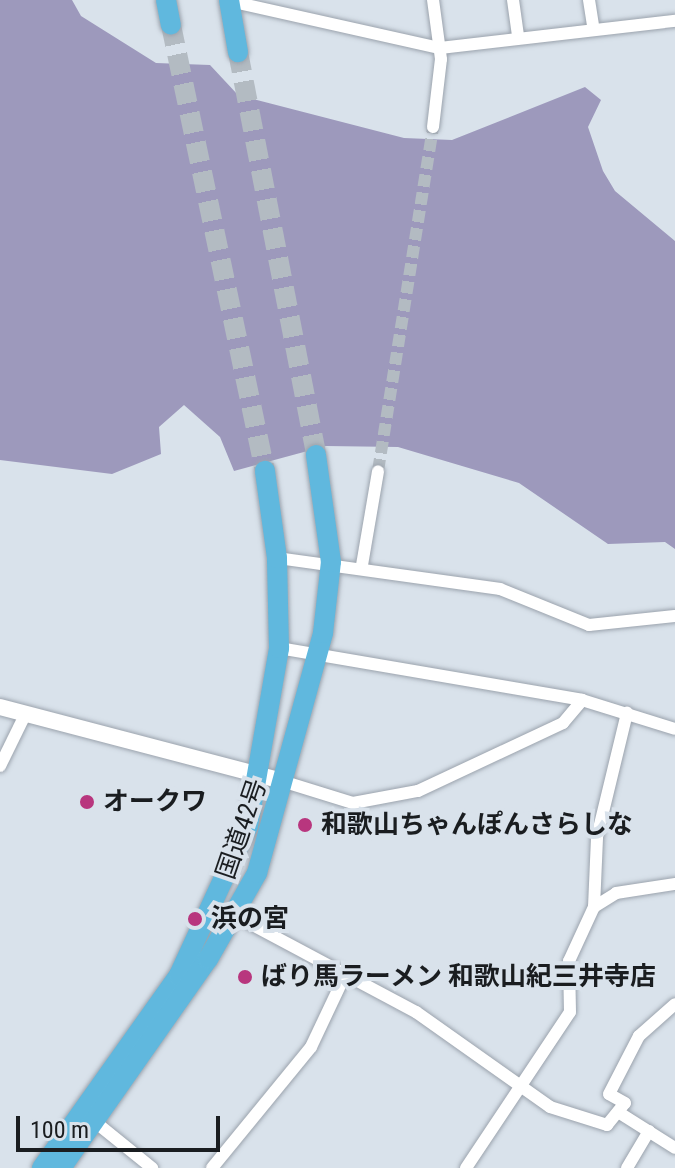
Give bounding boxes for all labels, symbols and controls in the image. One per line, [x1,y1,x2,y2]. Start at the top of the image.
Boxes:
street label: 国道42号 [210,775,274,883]
place label: オークワ [103,786,207,818]
marker: オークワ [78,793,96,811]
place label: 和歌山ちゃんぽんさらしな [321,809,633,841]
marker: 和歌山ちゃんぽんさらしな [296,816,314,834]
place label: 浜の宮 [211,903,289,935]
marker: 浜の宮 [186,910,204,928]
place label: ばり馬ラーメン 和歌山紀三井寺店 [261,961,657,993]
marker: ばり馬ラーメン 和歌山紀三井寺店 [236,968,254,986]
scale bar [20,1100,224,1150]
text: 100 m [30,1116,89,1144]

